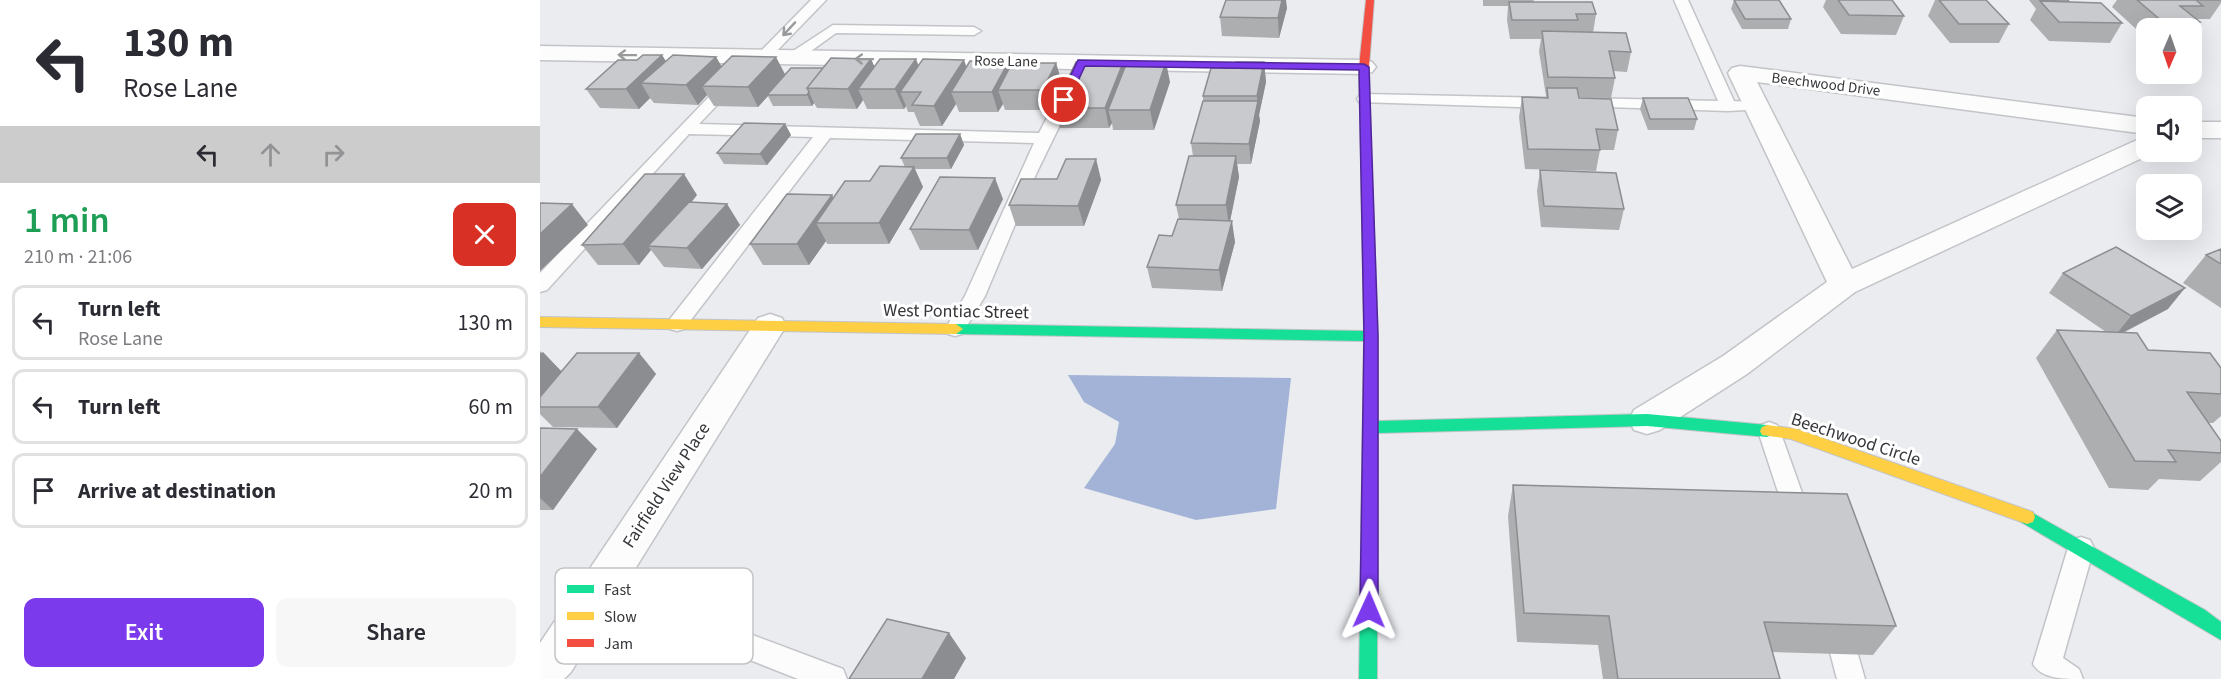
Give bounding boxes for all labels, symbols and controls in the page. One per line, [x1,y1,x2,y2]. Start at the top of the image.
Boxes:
text: 130 m [123,13,234,73]
north arrow [2136,18,2202,84]
map controls [2136,18,2202,240]
one-way arrow [781,22,796,37]
icon: left [24,24,102,102]
one-way arrow [618,49,638,61]
street label: Rose Lane [974,50,1038,73]
one-way arrow [855,53,875,65]
street label: Beechwood Drive [1770,67,1882,102]
text: Rose Lane [123,69,238,108]
pin [1038,74,1089,125]
icon: arrive [1047,83,1080,116]
button: sound [2136,96,2202,162]
icon: left [191,138,224,171]
icon: ahead [254,138,287,171]
icon: right [317,138,350,171]
button: layers [2136,174,2202,240]
text: 1 min [24,195,110,246]
button: close [453,203,516,266]
text: 210 m · 21:06 [24,243,132,271]
text: Turn left [78,293,160,325]
street label: West Pontiac Street [883,298,1029,325]
icon: left [27,306,60,339]
text: 130 m [458,307,513,339]
text: Rose Lane [78,325,163,353]
icon: left [27,390,60,423]
text: Turn left [78,391,160,423]
text: 60 m [468,391,513,423]
street label: Beechwood Circle [1788,407,1924,472]
street label: Fairfield View Place [617,418,716,553]
icon: arrive [27,474,60,507]
text: Arrive at destination [78,475,276,507]
text: 20 m [468,475,513,507]
legend [555,568,753,664]
position arrow [1337,578,1401,642]
text: Fast [604,579,632,601]
button: Exit [24,598,264,667]
button: Share [276,598,516,667]
text: Slow [604,606,637,628]
text: Jam [604,633,633,655]

